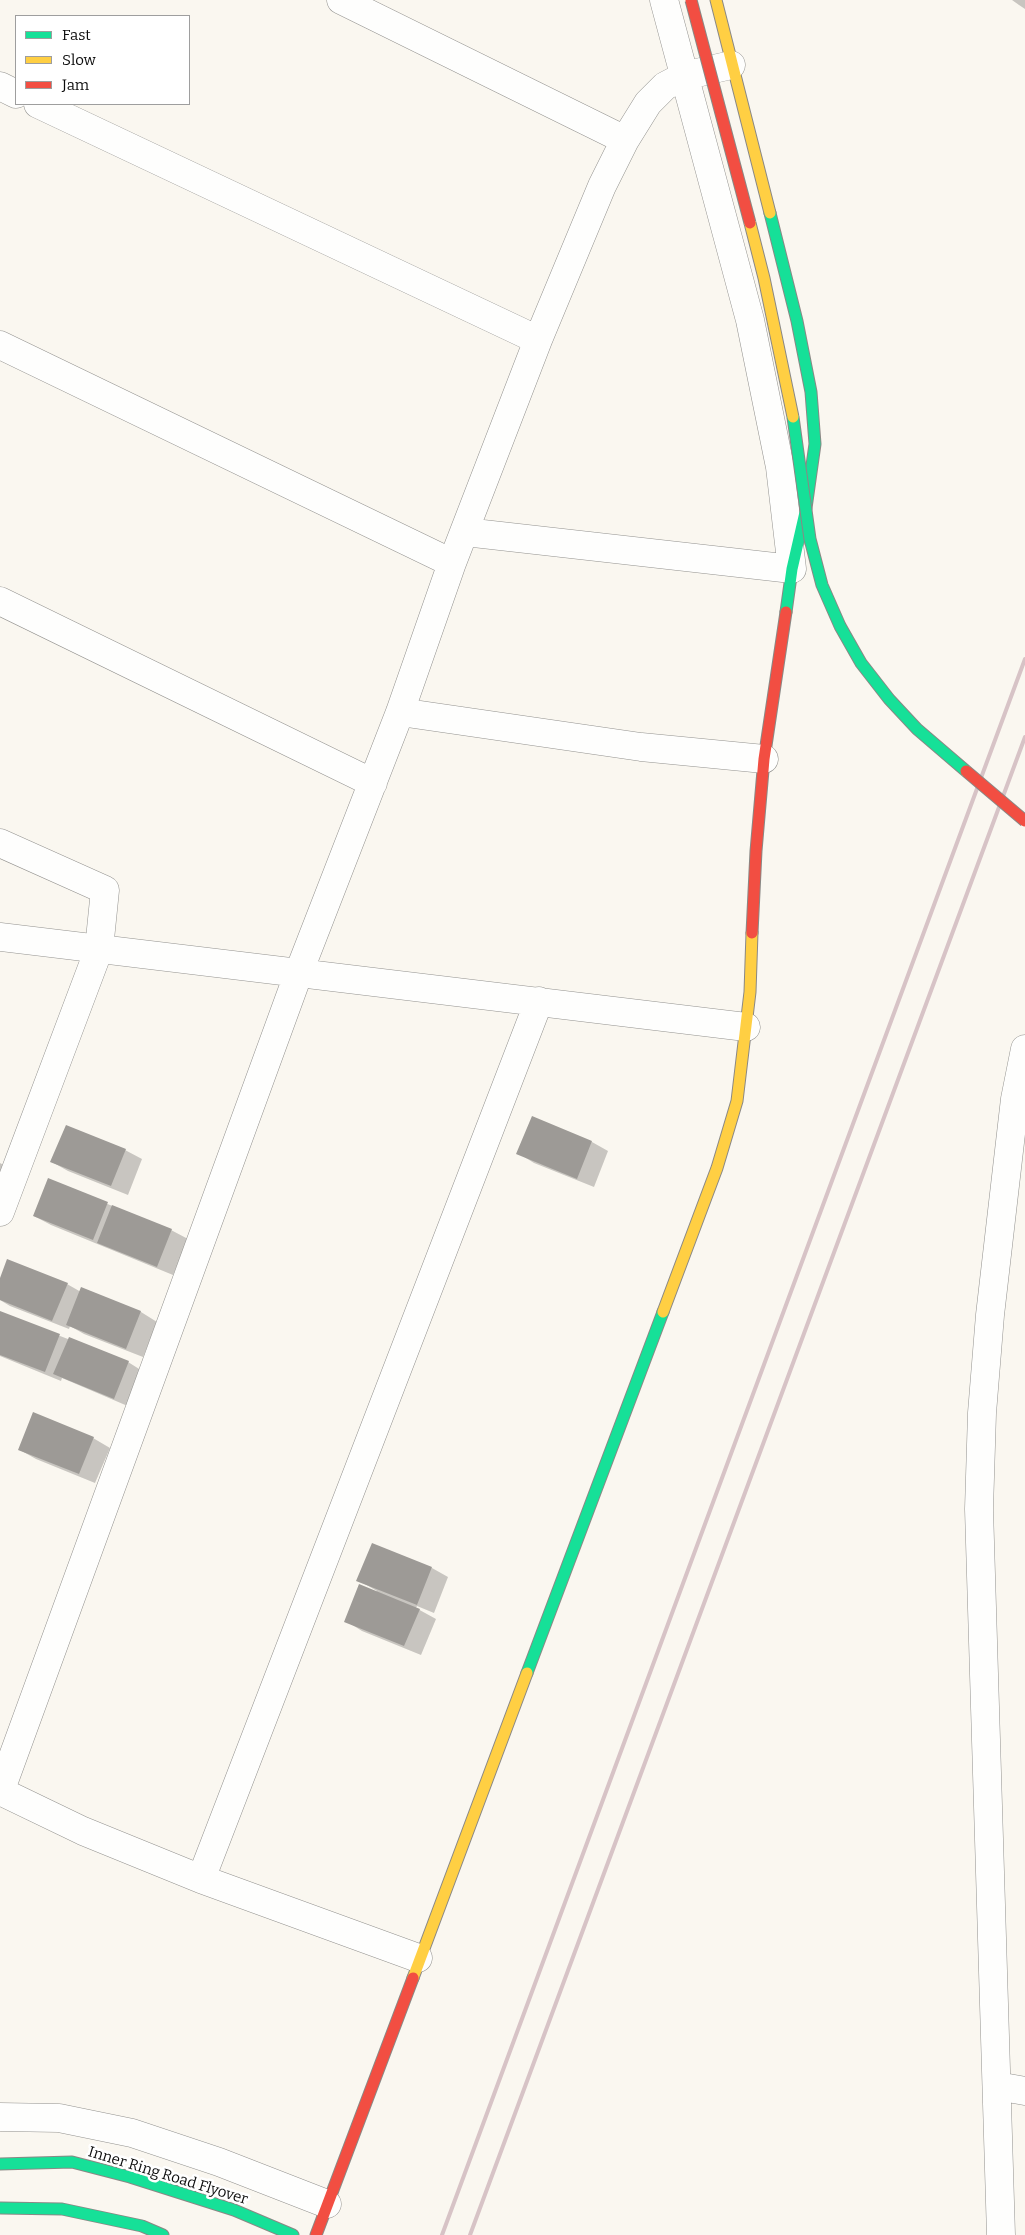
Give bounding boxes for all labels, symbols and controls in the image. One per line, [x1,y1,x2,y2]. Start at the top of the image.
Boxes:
legend [15,15,190,105]
text: Fast [62,26,91,44]
text: Slow [62,51,96,69]
text: Jam [62,76,89,94]
street label: Inner Ring Road Flyover [86,2143,250,2209]

